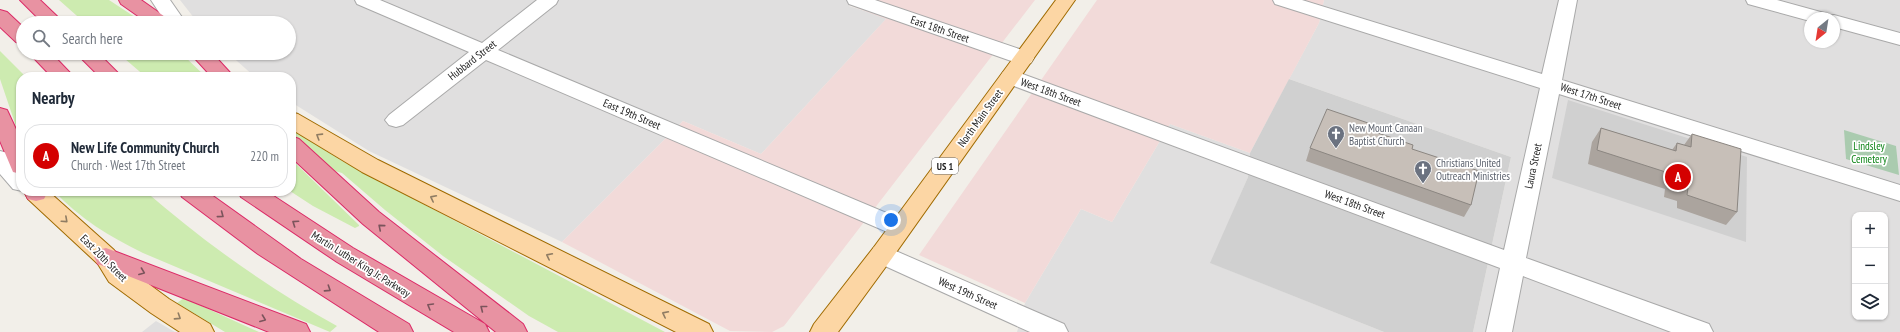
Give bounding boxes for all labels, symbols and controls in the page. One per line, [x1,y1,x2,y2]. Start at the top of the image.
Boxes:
street label: East 18th Street [909,12,971,46]
north arrow [1804,12,1840,48]
search box [16,16,296,60]
icon: search [30,27,52,49]
text: Search here [62,29,123,48]
street label: Hubbard Street [445,37,499,83]
street label: West 18th Street [1019,75,1083,109]
street label: West 17th Street [1559,80,1623,112]
street label: North Main Street [954,86,1006,150]
text: Nearby [32,87,75,109]
street label: East 19th Street [601,96,663,132]
place label: New Mount Canaan Baptist Church [1349,121,1423,148]
church icon: New Mount Canaan Baptist Church [1326,124,1346,149]
one-way arrow [316,134,323,141]
text: New Life Community Church [71,138,219,157]
park label: Lindsley Cemetery [1851,139,1888,166]
street label: Laura Street [1521,142,1545,190]
text: A [43,148,49,165]
text: 220 m [250,148,279,165]
place label: Christians United Outreach Ministries [1436,156,1510,183]
text: Church · West 17th Street [71,157,185,174]
road number: US 1 [932,158,958,174]
church icon: Christians United Outreach Ministries [1413,159,1433,184]
pin: A [1665,162,1691,192]
street label: West 18th Street [1323,187,1387,221]
one-way arrow [430,195,437,202]
one-way arrow [217,210,224,217]
your location [881,210,901,230]
map controls [1852,212,1888,320]
button: + [1852,212,1888,248]
one-way arrow [60,215,68,222]
one-way arrow [292,220,299,228]
one-way arrow [379,224,386,231]
street label: Martin Luther King Jr. Parkway [309,228,414,301]
street label: East 20th Street [77,231,131,285]
button: − [1852,248,1888,284]
one-way arrow [546,253,553,261]
one-way arrow [139,267,146,275]
street label: West 19th Street [936,274,1000,312]
one-way arrow [324,284,331,292]
button: layers [1852,284,1888,320]
one-way arrow [427,303,434,310]
one-way arrow [481,305,488,312]
one-way arrow [662,312,670,319]
one-way arrow [174,313,181,320]
one-way arrow [260,314,267,322]

